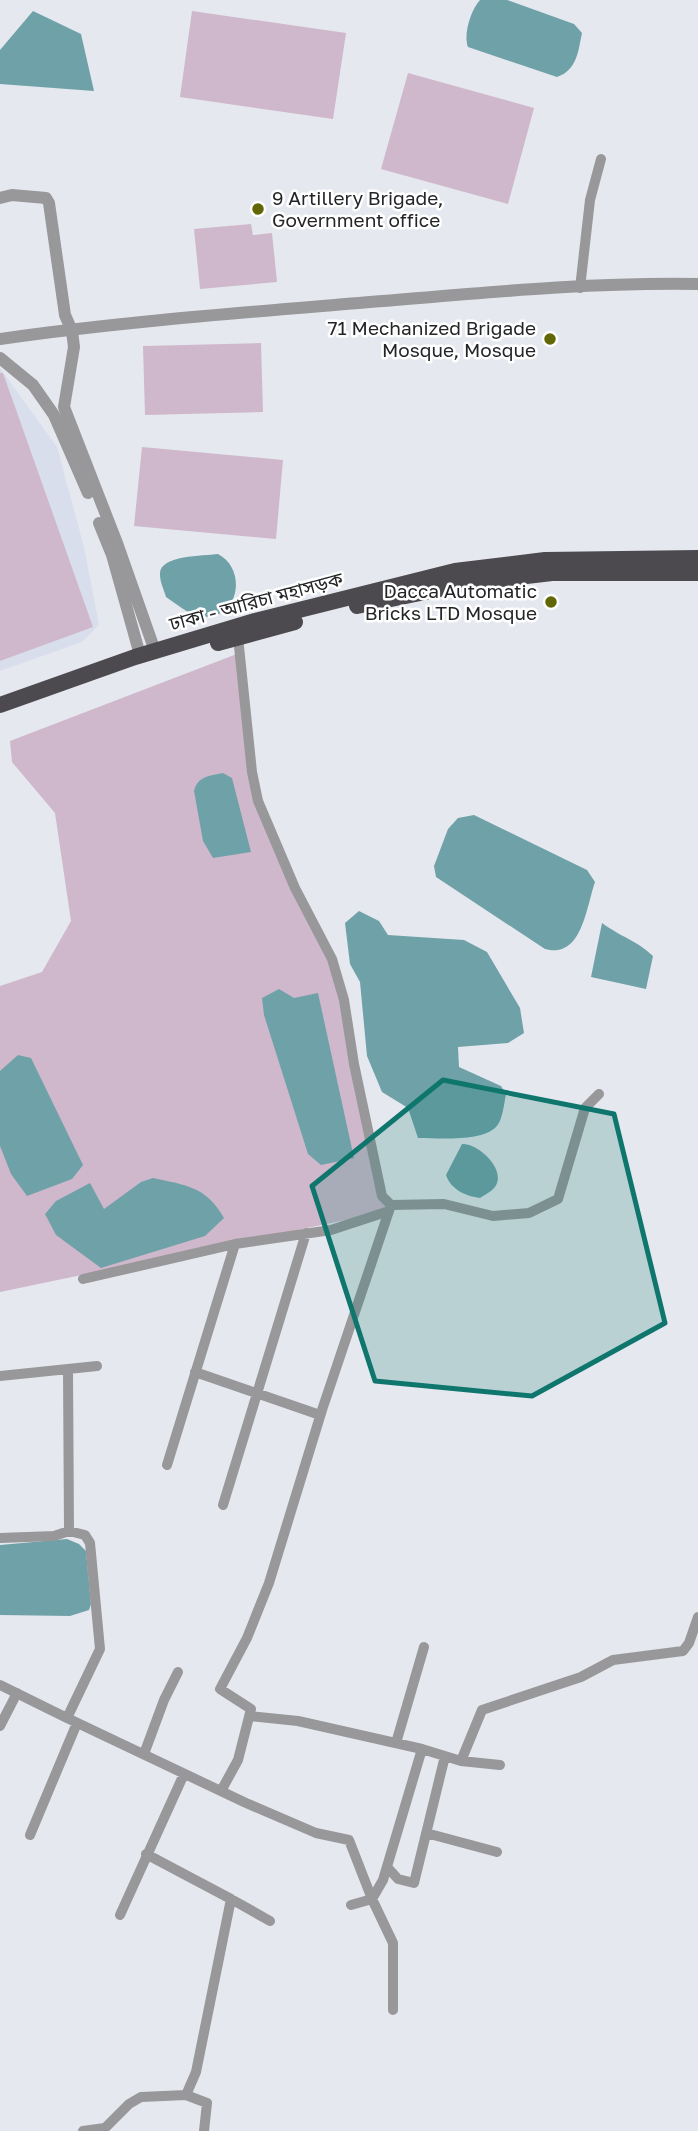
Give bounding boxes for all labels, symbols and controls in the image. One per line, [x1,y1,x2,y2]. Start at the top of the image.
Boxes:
place label: 9 Artillery Brigade, Government office [272,186,444,231]
marker: 9 Artillery Brigade, Government office [250,201,266,217]
place label: 71 Mechanized Brigade Mosque, Mosque [328,316,536,361]
marker: 71 Mechanized Brigade Mosque, Mosque [542,331,558,347]
street label: ঢাকা - আরিচা মহাসড়ক [166,566,346,635]
place label: Dacca Automatic Bricks LTD Mosque [365,579,537,624]
marker: Dacca Automatic Bricks LTD Mosque [543,594,559,610]

